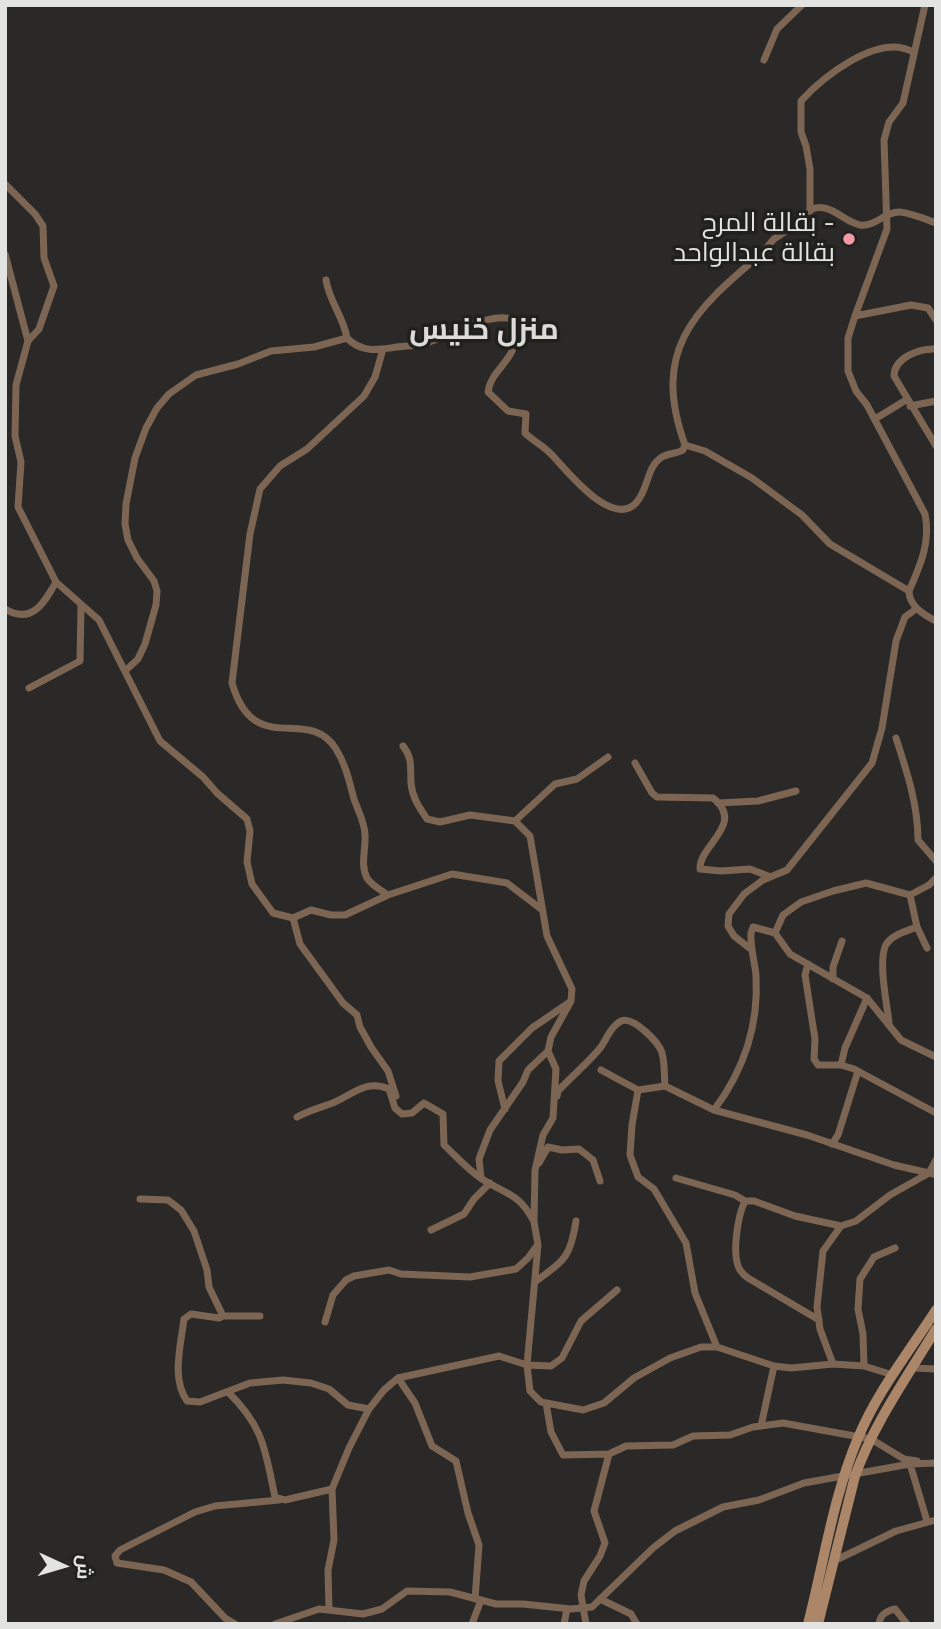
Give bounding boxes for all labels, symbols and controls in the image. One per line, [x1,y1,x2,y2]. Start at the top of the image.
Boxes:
place label: بقالة المرح - بقالة عبدالواحد [673,208,835,270]
marker: بقالة المرح - بقالة عبدالواحد [841,231,857,247]
district label: منزل خنيس [409,313,559,349]
north arrow [28,1531,98,1601]
text: ش [71,1554,98,1581]

